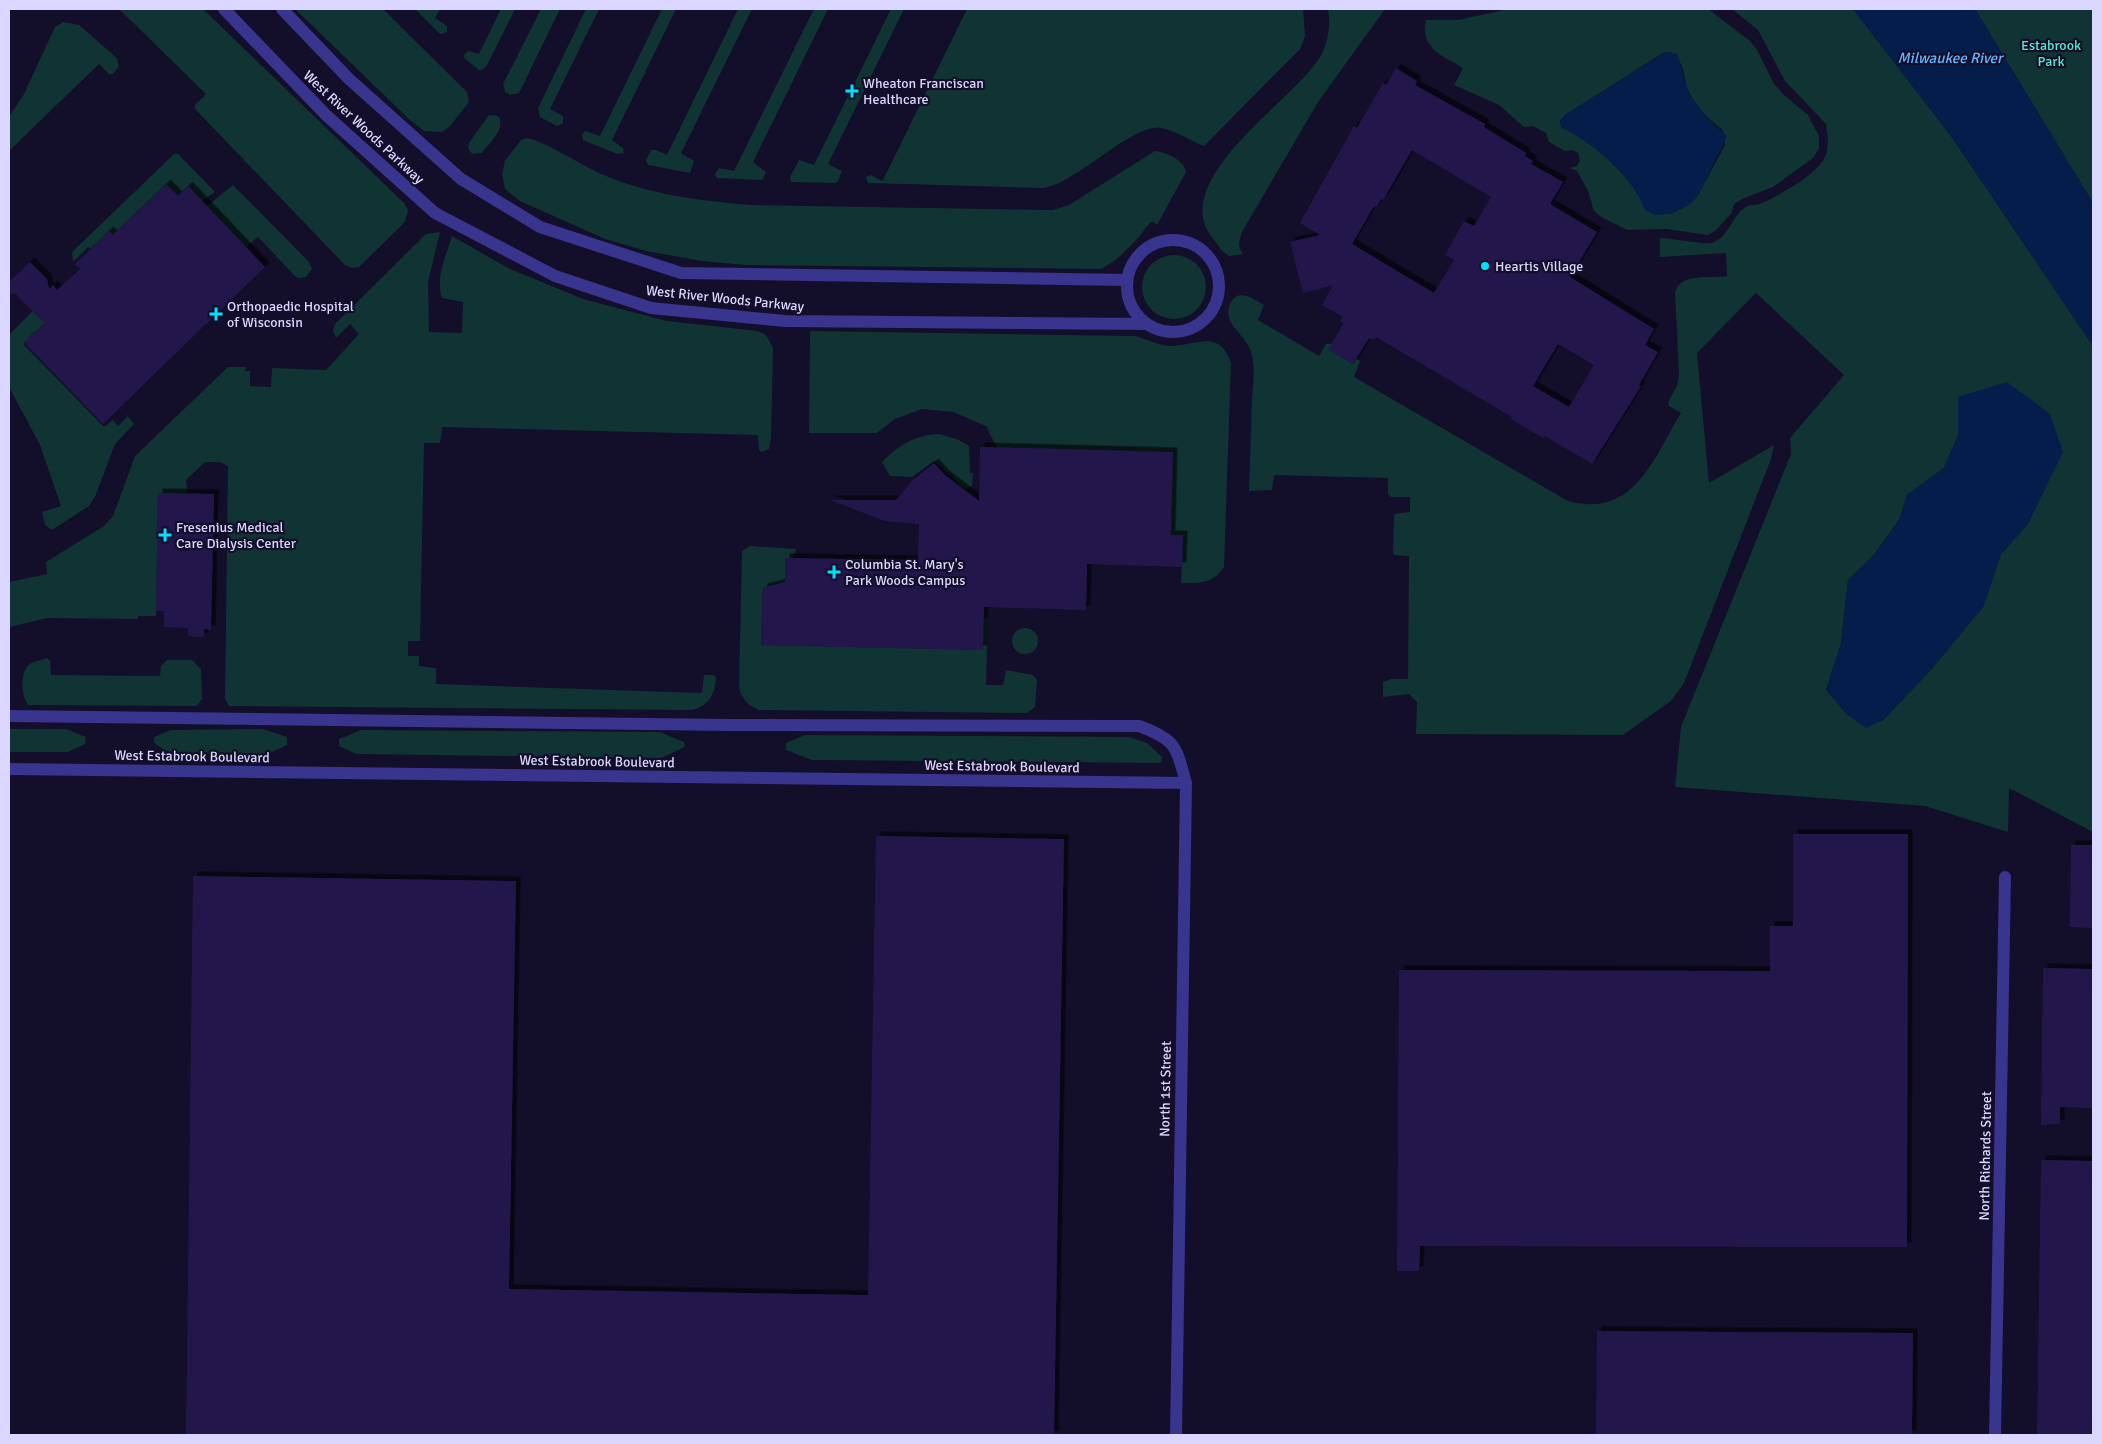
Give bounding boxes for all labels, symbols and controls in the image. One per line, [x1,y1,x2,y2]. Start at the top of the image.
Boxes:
park label: Estabrook Park [2021,37,2081,70]
water label: Milwaukee River [1897,49,2005,67]
street label: West River Woods Parkway [300,67,428,188]
place label: Wheaton Franciscan Healthcare [863,75,984,108]
marker: Wheaton Franciscan Healthcare [845,84,859,98]
place label: Heartis Village [1495,258,1583,275]
marker: Heartis Village [1479,260,1491,272]
street label: West River Woods Parkway [645,282,805,315]
place label: Orthopaedic Hospital of Wisconsin [227,298,354,331]
marker: Orthopaedic Hospital of Wisconsin [209,307,223,321]
place label: Fresenius Medical Care Dialysis Center [176,519,297,552]
marker: Fresenius Medical Care Dialysis Center [158,528,172,542]
place label: Columbia St. Mary's Park Woods Campus [845,556,965,589]
marker: Columbia St. Mary's Park Woods Campus [827,565,841,579]
street label: West Estabrook Boulevard [114,747,270,766]
street label: West Estabrook Boulevard [519,752,675,771]
street label: West Estabrook Boulevard [924,757,1080,776]
street label: North 1st Street [1156,1041,1175,1137]
street label: North Richards Street [1976,1091,1995,1221]

